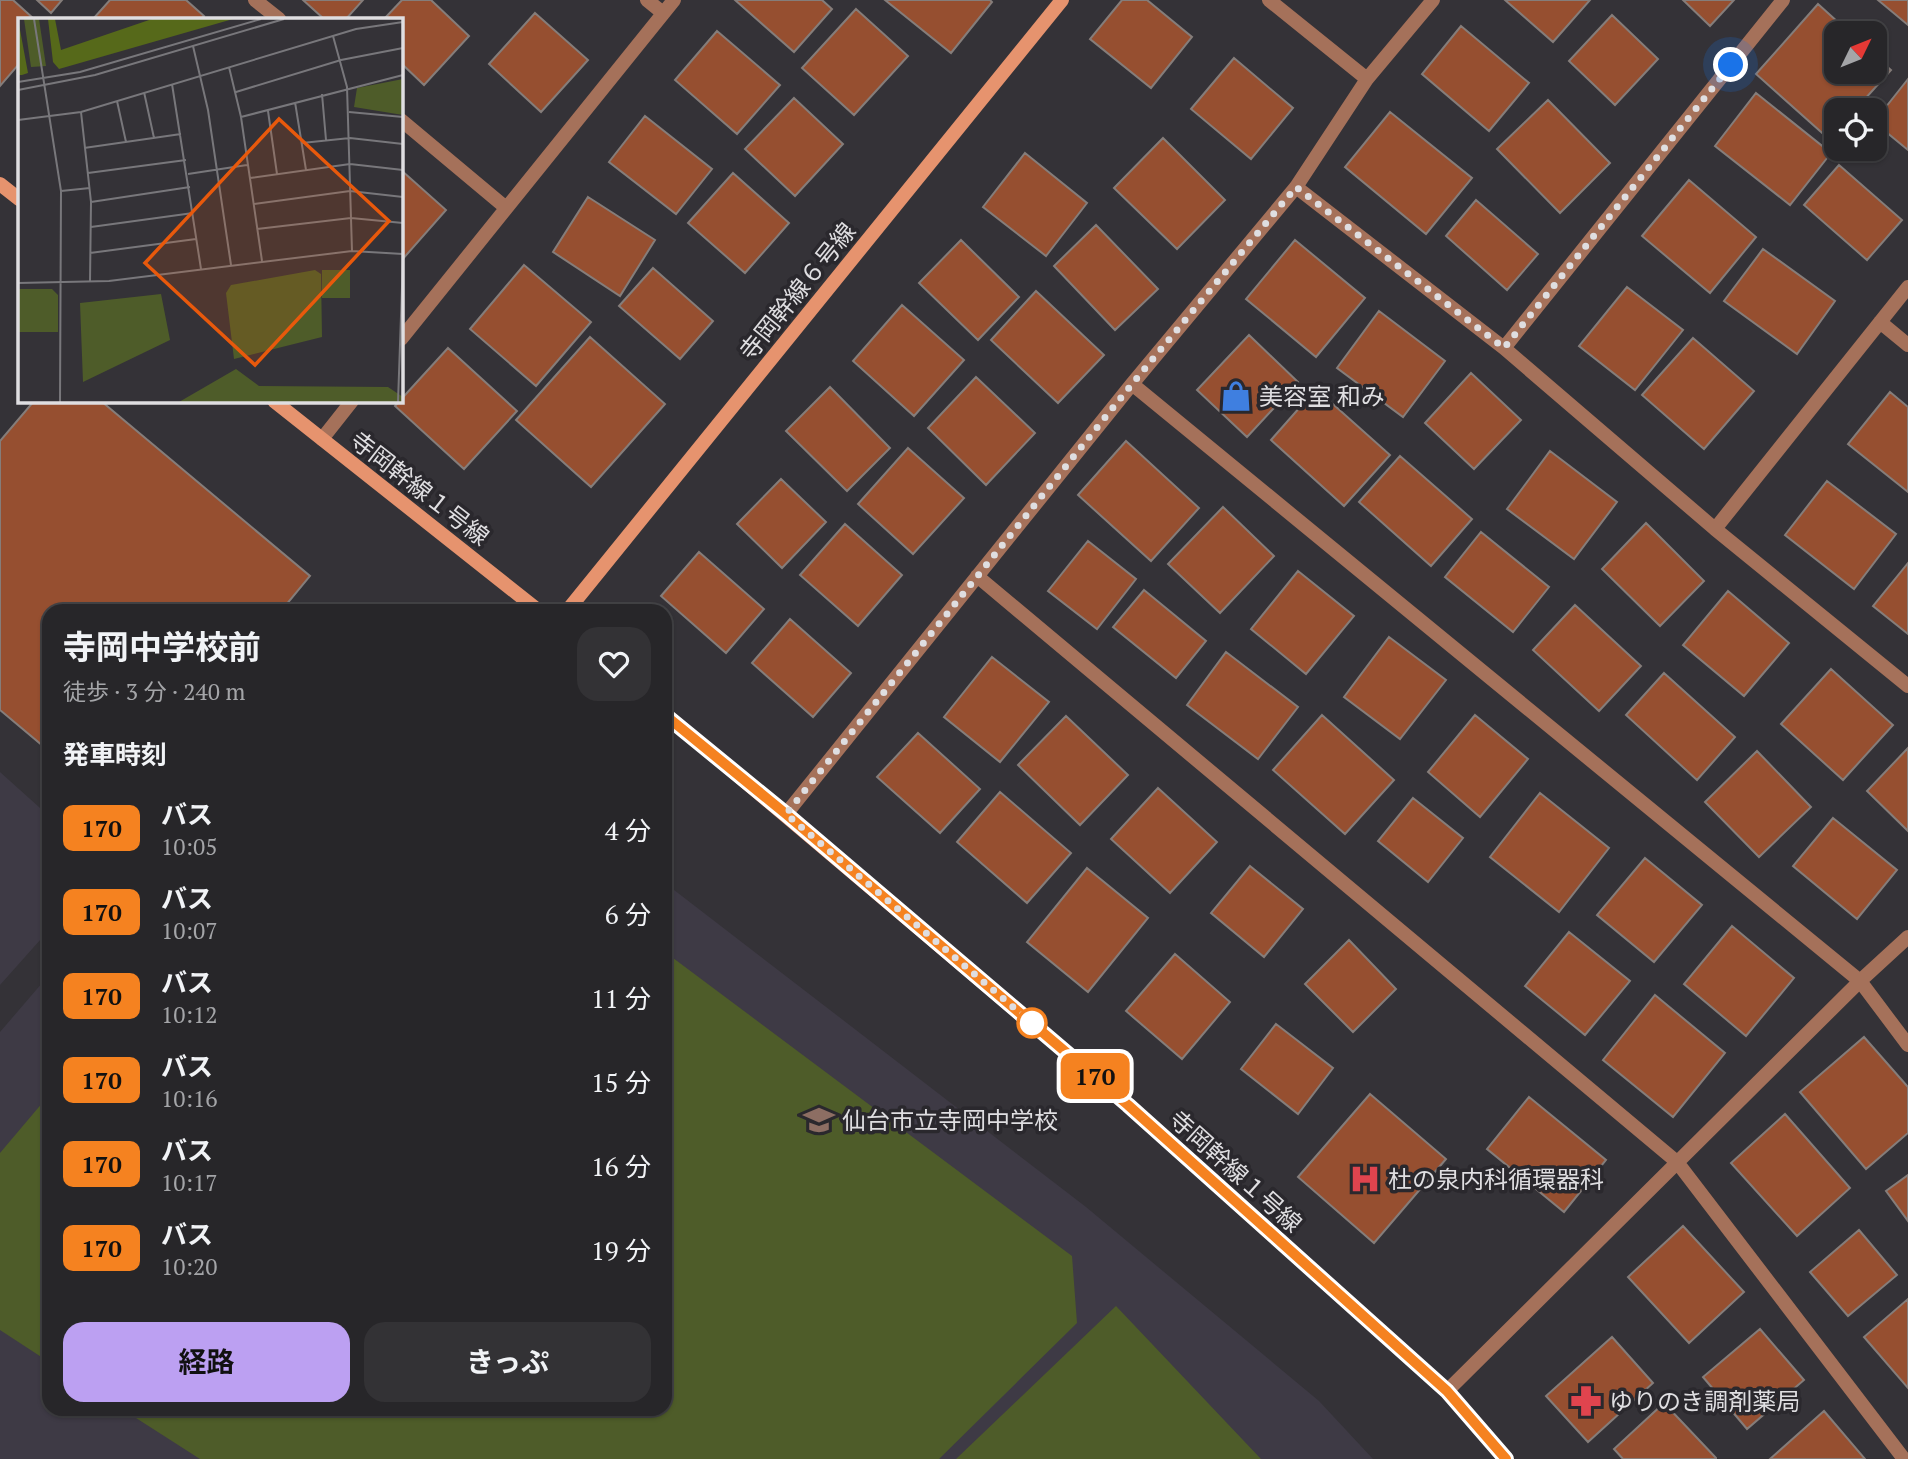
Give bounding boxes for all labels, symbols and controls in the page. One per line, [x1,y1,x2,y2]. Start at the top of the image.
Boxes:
inset map [18,18,402,402]
north arrow [1824,21,1886,84]
map controls [1824,21,1887,161]
your location [1713,47,1748,82]
button: locate [1824,98,1887,161]
street label: 寺岡幹線６号線 [732,216,862,366]
shop icon: 美容室 和み [1219,379,1253,413]
place label: 美容室 和み [1259,380,1385,412]
street label: 寺岡幹線１号線 [344,424,496,552]
text: 寺岡中学校前 [63,625,261,668]
button: heart [577,627,651,701]
text: 徒歩 · 3 分 · 240 m [63,676,245,707]
text: 発車時刻 [63,737,167,771]
text: バス [161,797,213,831]
text: 170 [81,812,122,844]
text: 4 分 [605,813,651,847]
text: 10:05 [161,831,218,862]
text: バス [161,881,213,915]
text: 170 [81,896,122,928]
text: 6 分 [605,897,651,931]
text: 10:07 [161,915,218,946]
text: バス [161,965,213,999]
text: 170 [81,980,122,1012]
text: 11 分 [591,981,651,1015]
text: 10:12 [161,999,218,1030]
unlabelled marker [1017,1008,1047,1038]
text: バス [161,1049,213,1083]
line badge: 170 [1055,1053,1135,1099]
text: 170 [1075,1060,1115,1092]
text: 170 [81,1064,122,1096]
text: 15 分 [591,1065,651,1099]
text: 10:16 [161,1083,218,1114]
school or university icon: 仙台市立寺岡中学校 [802,1103,836,1137]
street label: 寺岡幹線１号線 [1163,1103,1309,1239]
place label: 仙台市立寺岡中学校 [842,1104,1058,1136]
text: バス [161,1133,213,1167]
text: 170 [81,1148,122,1180]
text: 16 分 [591,1149,651,1183]
hospital icon: 杜の泉内科循環器科 [1348,1162,1382,1196]
place label: 杜の泉内科循環器科 [1388,1163,1604,1195]
text: 10:17 [161,1167,218,1198]
text: バス [161,1217,213,1251]
text: 170 [81,1232,122,1264]
text: 19 分 [591,1233,651,1267]
text: 10:20 [161,1251,218,1282]
button: 経路 [63,1322,350,1402]
button: きっぷ [364,1322,651,1402]
pharmacy icon: ゆりのき調剤薬局 [1569,1384,1603,1418]
place label: ゆりのき調剤薬局 [1609,1385,1800,1417]

